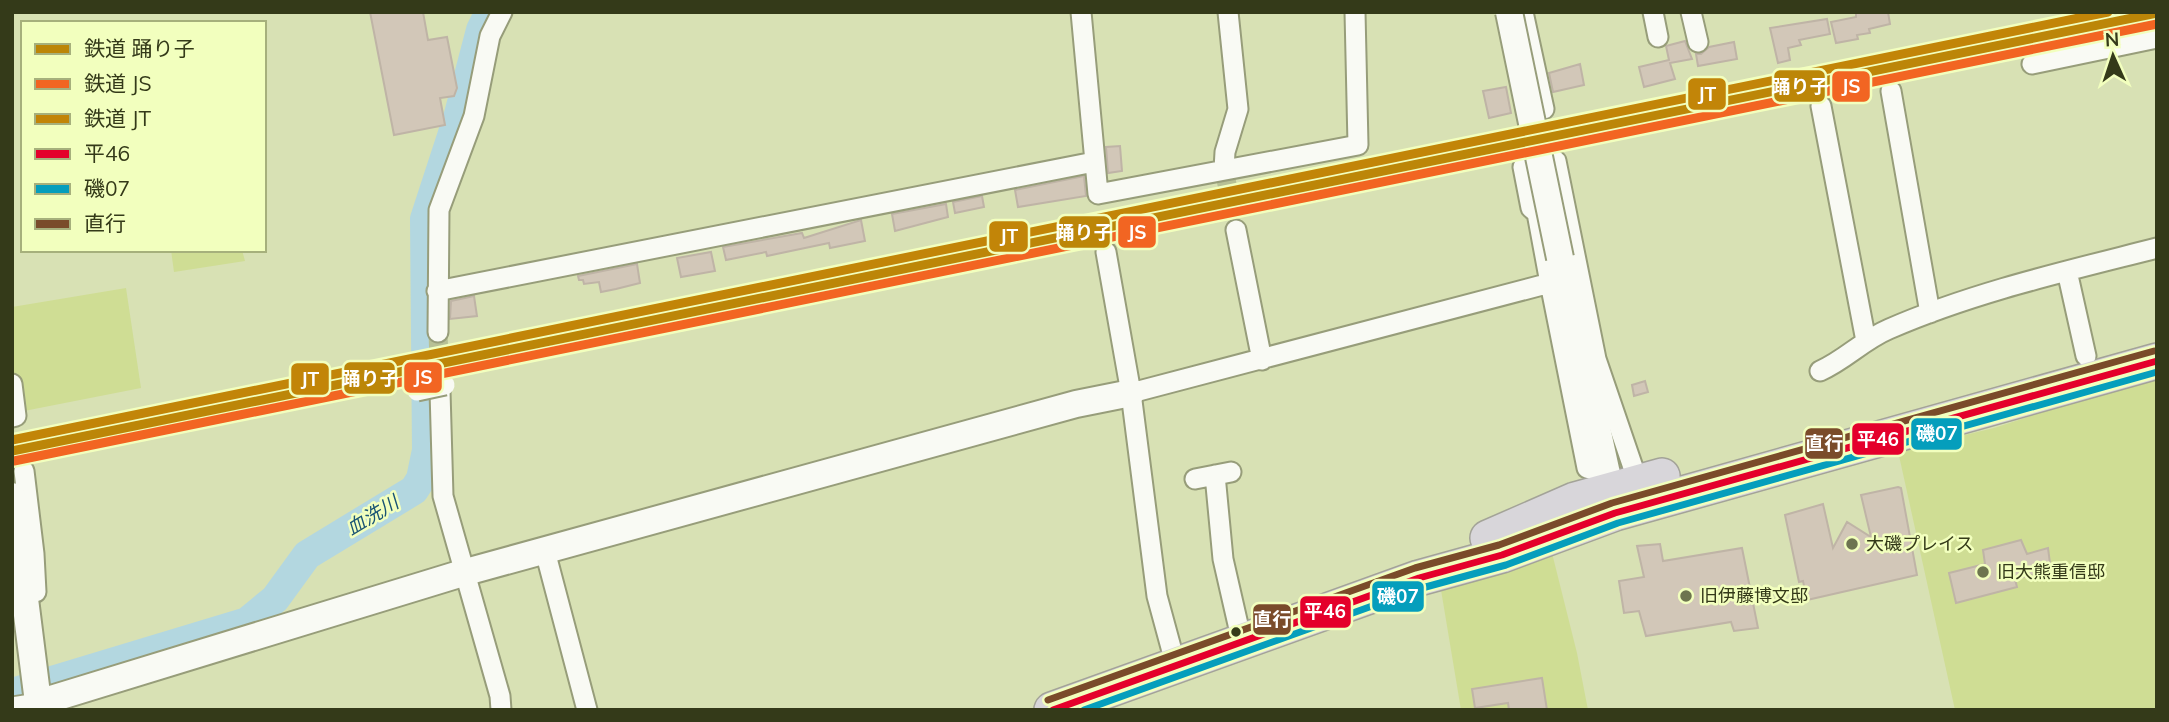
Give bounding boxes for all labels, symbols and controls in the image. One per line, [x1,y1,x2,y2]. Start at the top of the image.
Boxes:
legend [21,21,266,252]
north arrow [2078,21,2148,91]
text: N [2104,27,2120,51]
text: 鉄道 踊り子 [84,35,194,61]
line badge: 踊り子 [1773,69,1826,103]
text: 鉄道 JS [84,70,151,96]
line badge: JS [1831,70,1871,103]
text: 踊り子 [1771,74,1829,98]
text: JS [1841,74,1861,98]
line badge: JT [1687,77,1727,111]
text: JT [1698,82,1717,106]
text: 鉄道 JT [84,105,151,131]
text: 平46 [84,140,130,166]
text: 磯07 [84,175,130,201]
text: 直行 [84,210,126,236]
line badge: 踊り子 [1058,215,1111,249]
line badge: JS [1117,215,1157,249]
line badge: JT [988,220,1029,253]
text: 踊り子 [1055,220,1113,244]
text: JS [1127,220,1147,244]
text: JT [1000,224,1019,248]
line badge: 踊り子 [343,361,396,395]
line badge: JS [403,361,443,394]
line badge: JT [290,362,330,396]
text: JS [413,365,433,389]
text: 踊り子 [341,366,399,390]
text: JT [301,367,320,391]
line badge: 磯07 [1910,417,1963,451]
text: 磯07 [1916,421,1958,445]
line badge: 平46 [1851,422,1905,456]
line badge: 直行 [1804,427,1844,460]
text: 平46 [1857,427,1899,451]
text: 直行 [1805,431,1843,455]
water label: 血洗川 [341,489,404,540]
place label: 大磯プレイス [1866,532,1973,555]
marker: 大磯プレイス [1844,536,1860,552]
place label: 旧大熊重信邸 [1997,560,2105,583]
marker: 旧大熊重信邸 [1975,564,1991,580]
line badge: 磯07 [1371,580,1425,613]
text: 磯07 [1377,584,1419,608]
place label: 旧伊藤博文邸 [1700,584,1808,607]
marker: 旧伊藤博文邸 [1678,588,1694,604]
line badge: 平46 [1299,595,1352,629]
text: 平46 [1304,599,1346,623]
line badge: 直行 [1252,603,1292,636]
text: 直行 [1253,607,1291,631]
unlabelled marker [1229,625,1243,639]

